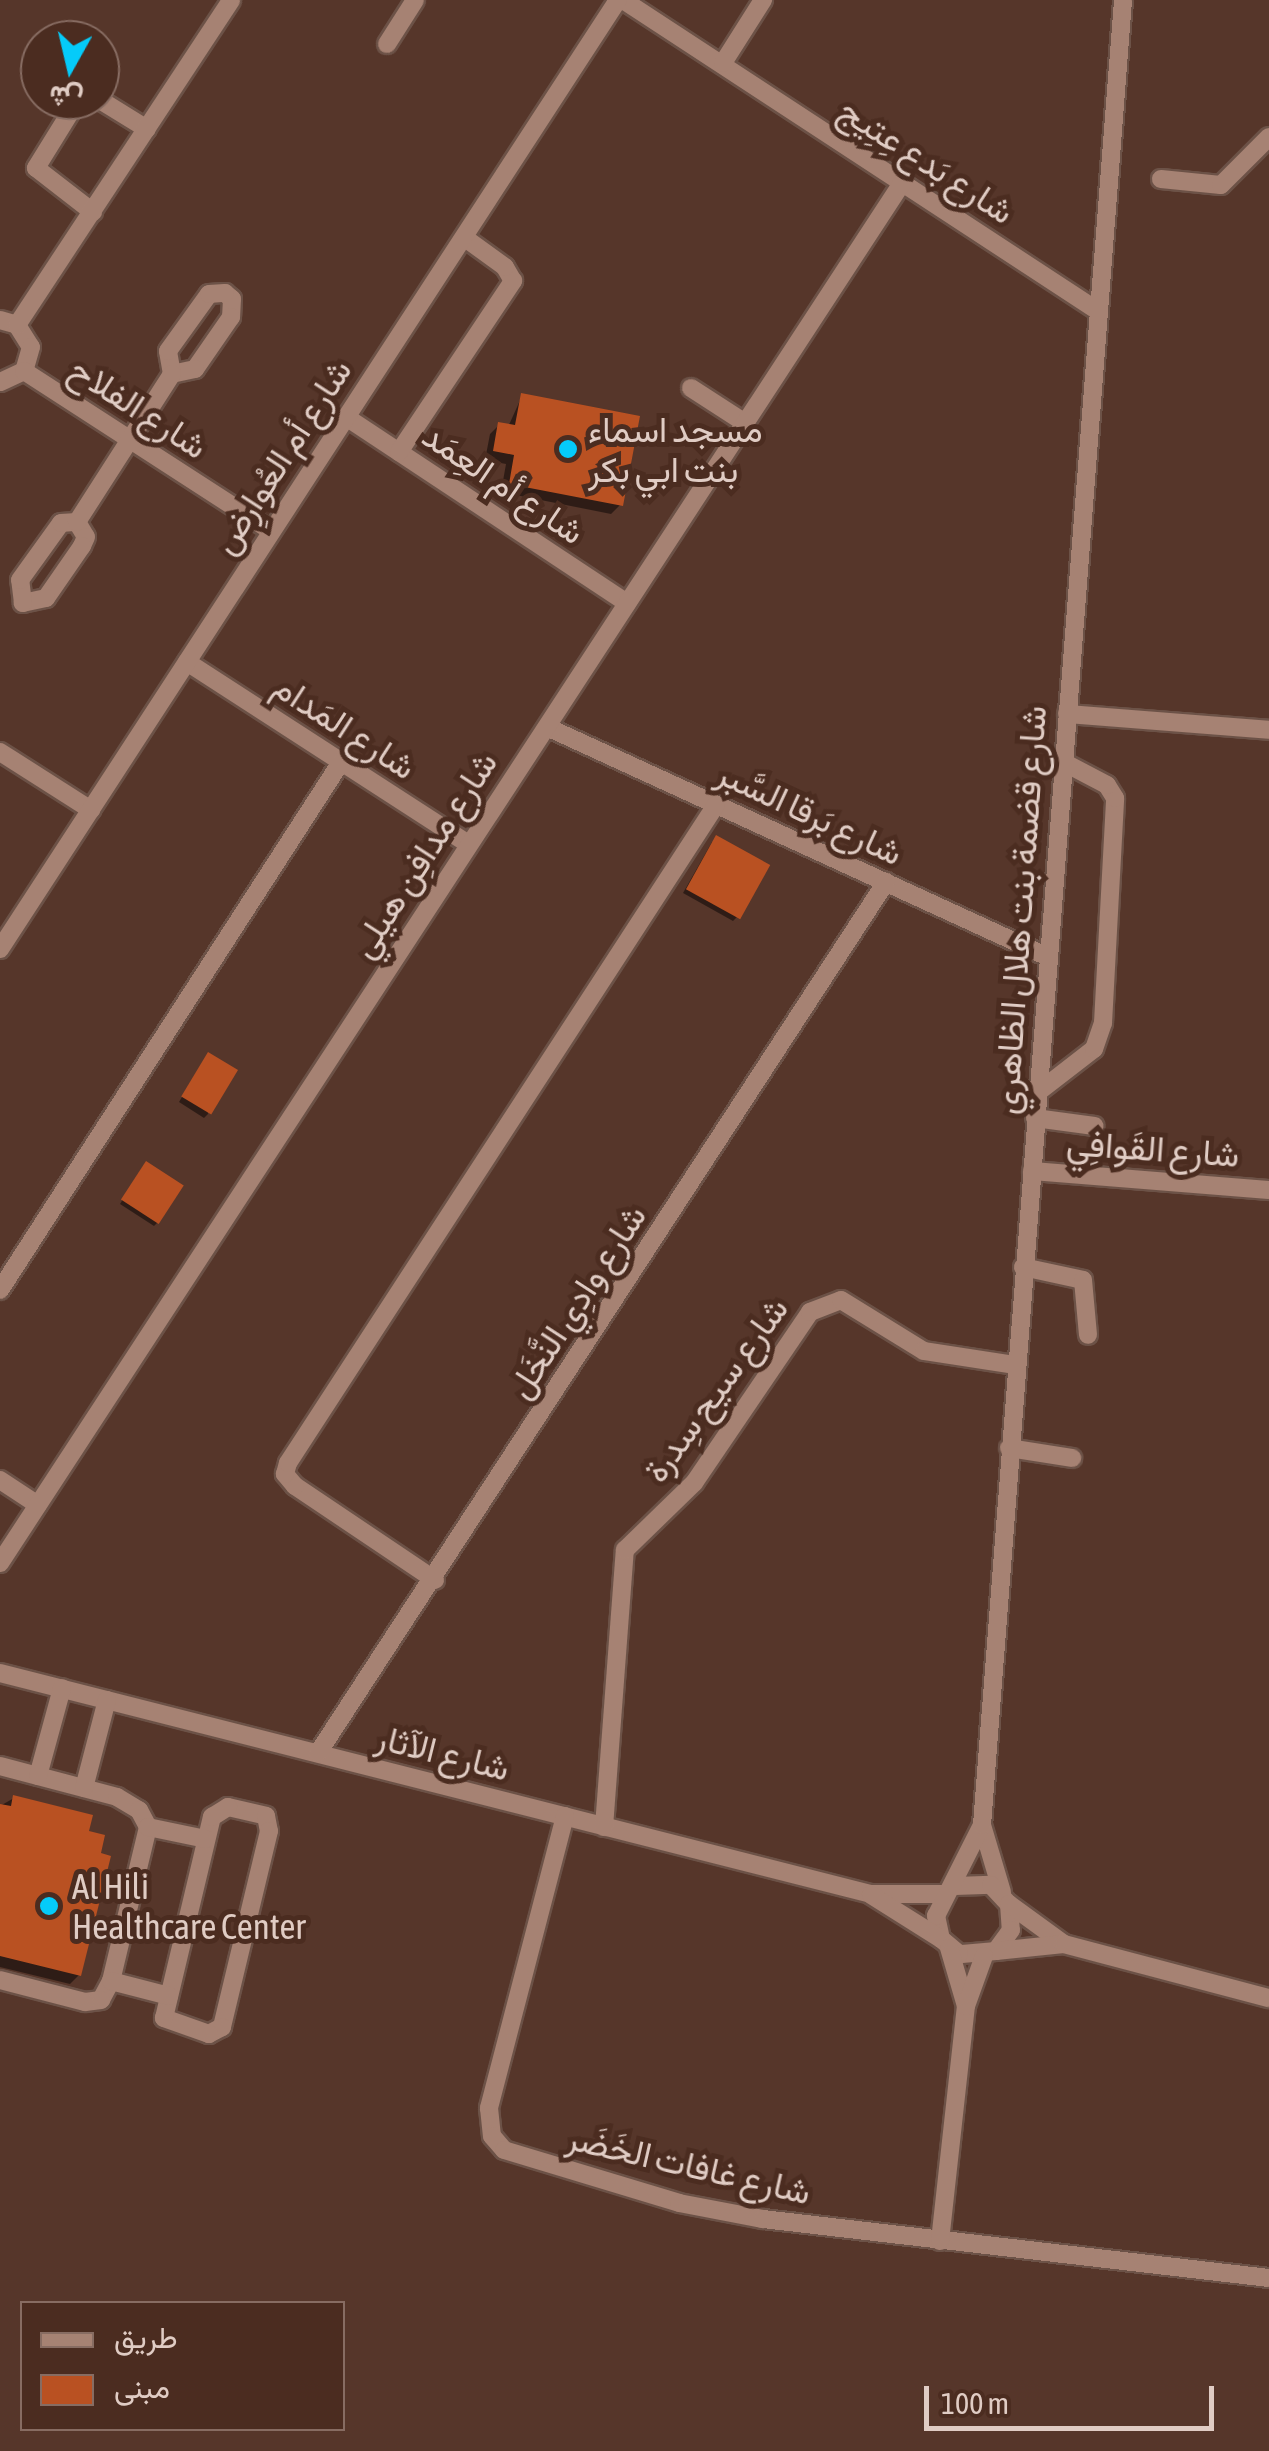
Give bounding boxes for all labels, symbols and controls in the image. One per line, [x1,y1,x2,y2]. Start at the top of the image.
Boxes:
north arrow [20,20,120,120]
text: ش [47,80,85,116]
street label: شارع بَدع عِتِيج [832,88,1022,232]
street label: شارع الفلاح [62,347,216,467]
street label: شارع أم العُوارِض [202,351,360,561]
place label: مسجد اسماء بنت ابي بكر [588,408,763,490]
street label: شارع أم العِمَد [415,414,593,552]
marker: مسجد اسماء بنت ابي بكر [557,438,579,460]
street label: شارع المَدام [266,665,424,787]
street label: شارع قضمة بنت هلال الظاهري [984,704,1054,1116]
street label: شارع مدافِن هيلي [341,743,505,965]
street label: شارع بَرقا السَّبر [710,751,910,873]
street label: شارع القَوافِي [1065,1121,1241,1175]
street label: شارع وادِي النَّخَل [498,1196,654,1406]
street label: شارع سيح سِدرة [634,1288,796,1490]
street label: شارع الآثار [372,1715,514,1789]
place label: Al Hili Healthcare Center [72,1865,306,1947]
marker: Al Hili Healthcare Center [36,1893,62,1919]
street label: شارع غافات الخَضَر [563,2116,815,2212]
legend [20,2301,345,2431]
text: طريق [114,2320,178,2354]
scale bar [929,2366,1219,2428]
text: مبنى [114,2370,170,2404]
text: 100 m [941,2386,1009,2420]

